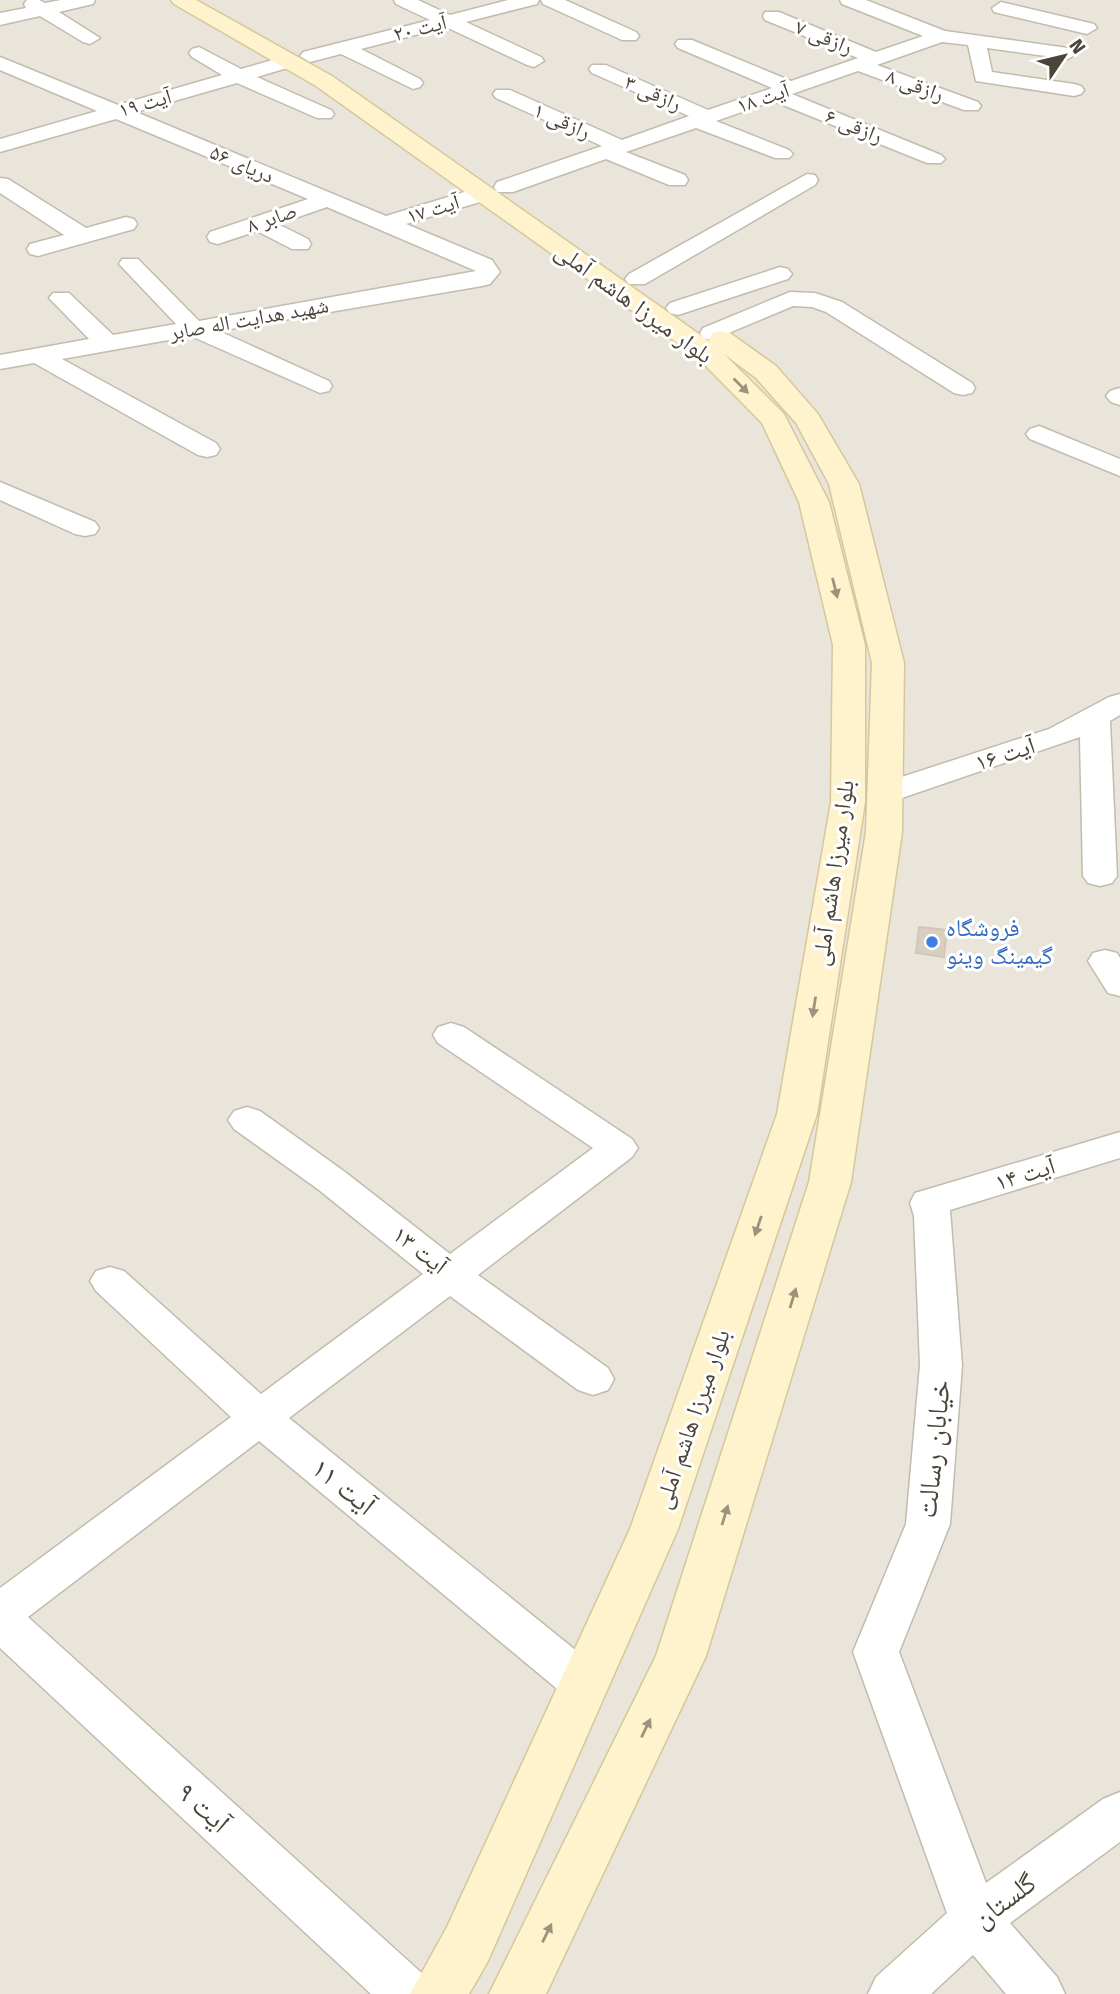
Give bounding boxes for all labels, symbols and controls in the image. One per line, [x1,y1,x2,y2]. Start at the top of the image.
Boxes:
street label: آیت ۲۰ [391,9,450,47]
street label: رازقی ۷ [792,14,856,60]
north arrow [1029,21,1099,91]
text: N [1064,35,1091,58]
street label: رازقی ۸ [883,63,947,107]
street label: رازقی ۳ [621,69,685,117]
street label: آیت ۱۸ [733,77,793,119]
street label: آیت ۱۹ [116,83,175,123]
street label: رازقی ۱ [530,97,594,145]
street label: رازقی ۶ [822,103,886,149]
street label: دریای ۵۶ [206,139,278,189]
street label: آیت ۱۷ [403,189,463,229]
street label: صابر ۸ [244,197,300,239]
street label: بلوار میرزا هاشم آملی [549,236,718,371]
street label: شهید هدایت اله صابر [166,292,331,346]
one-way arrow [732,377,749,394]
one-way arrow [830,577,841,599]
street label: آیت ۱۶ [971,731,1039,777]
street label: بلوار میرزا هاشم آملی [806,778,862,968]
place label: فروشگاه گیمینگ وینو [946,914,1053,970]
marker: فروشگاه گیمینگ وینو [924,934,940,950]
one-way arrow [808,996,819,1018]
street label: آيت ۱۴ [992,1151,1059,1196]
one-way arrow [752,1216,763,1237]
street label: آیت ۱۳ [387,1220,454,1281]
one-way arrow [789,1288,799,1309]
street label: بلوار میرزا هاشم آملی [648,1326,738,1513]
street label: خیابان رسالت [910,1378,957,1520]
street label: آیت ۱۱ [305,1451,383,1522]
one-way arrow [720,1505,731,1526]
one-way arrow [640,1718,651,1738]
street label: آیت ۹ [171,1775,237,1840]
street label: گلستان [966,1866,1043,1935]
one-way arrow [541,1923,552,1943]

